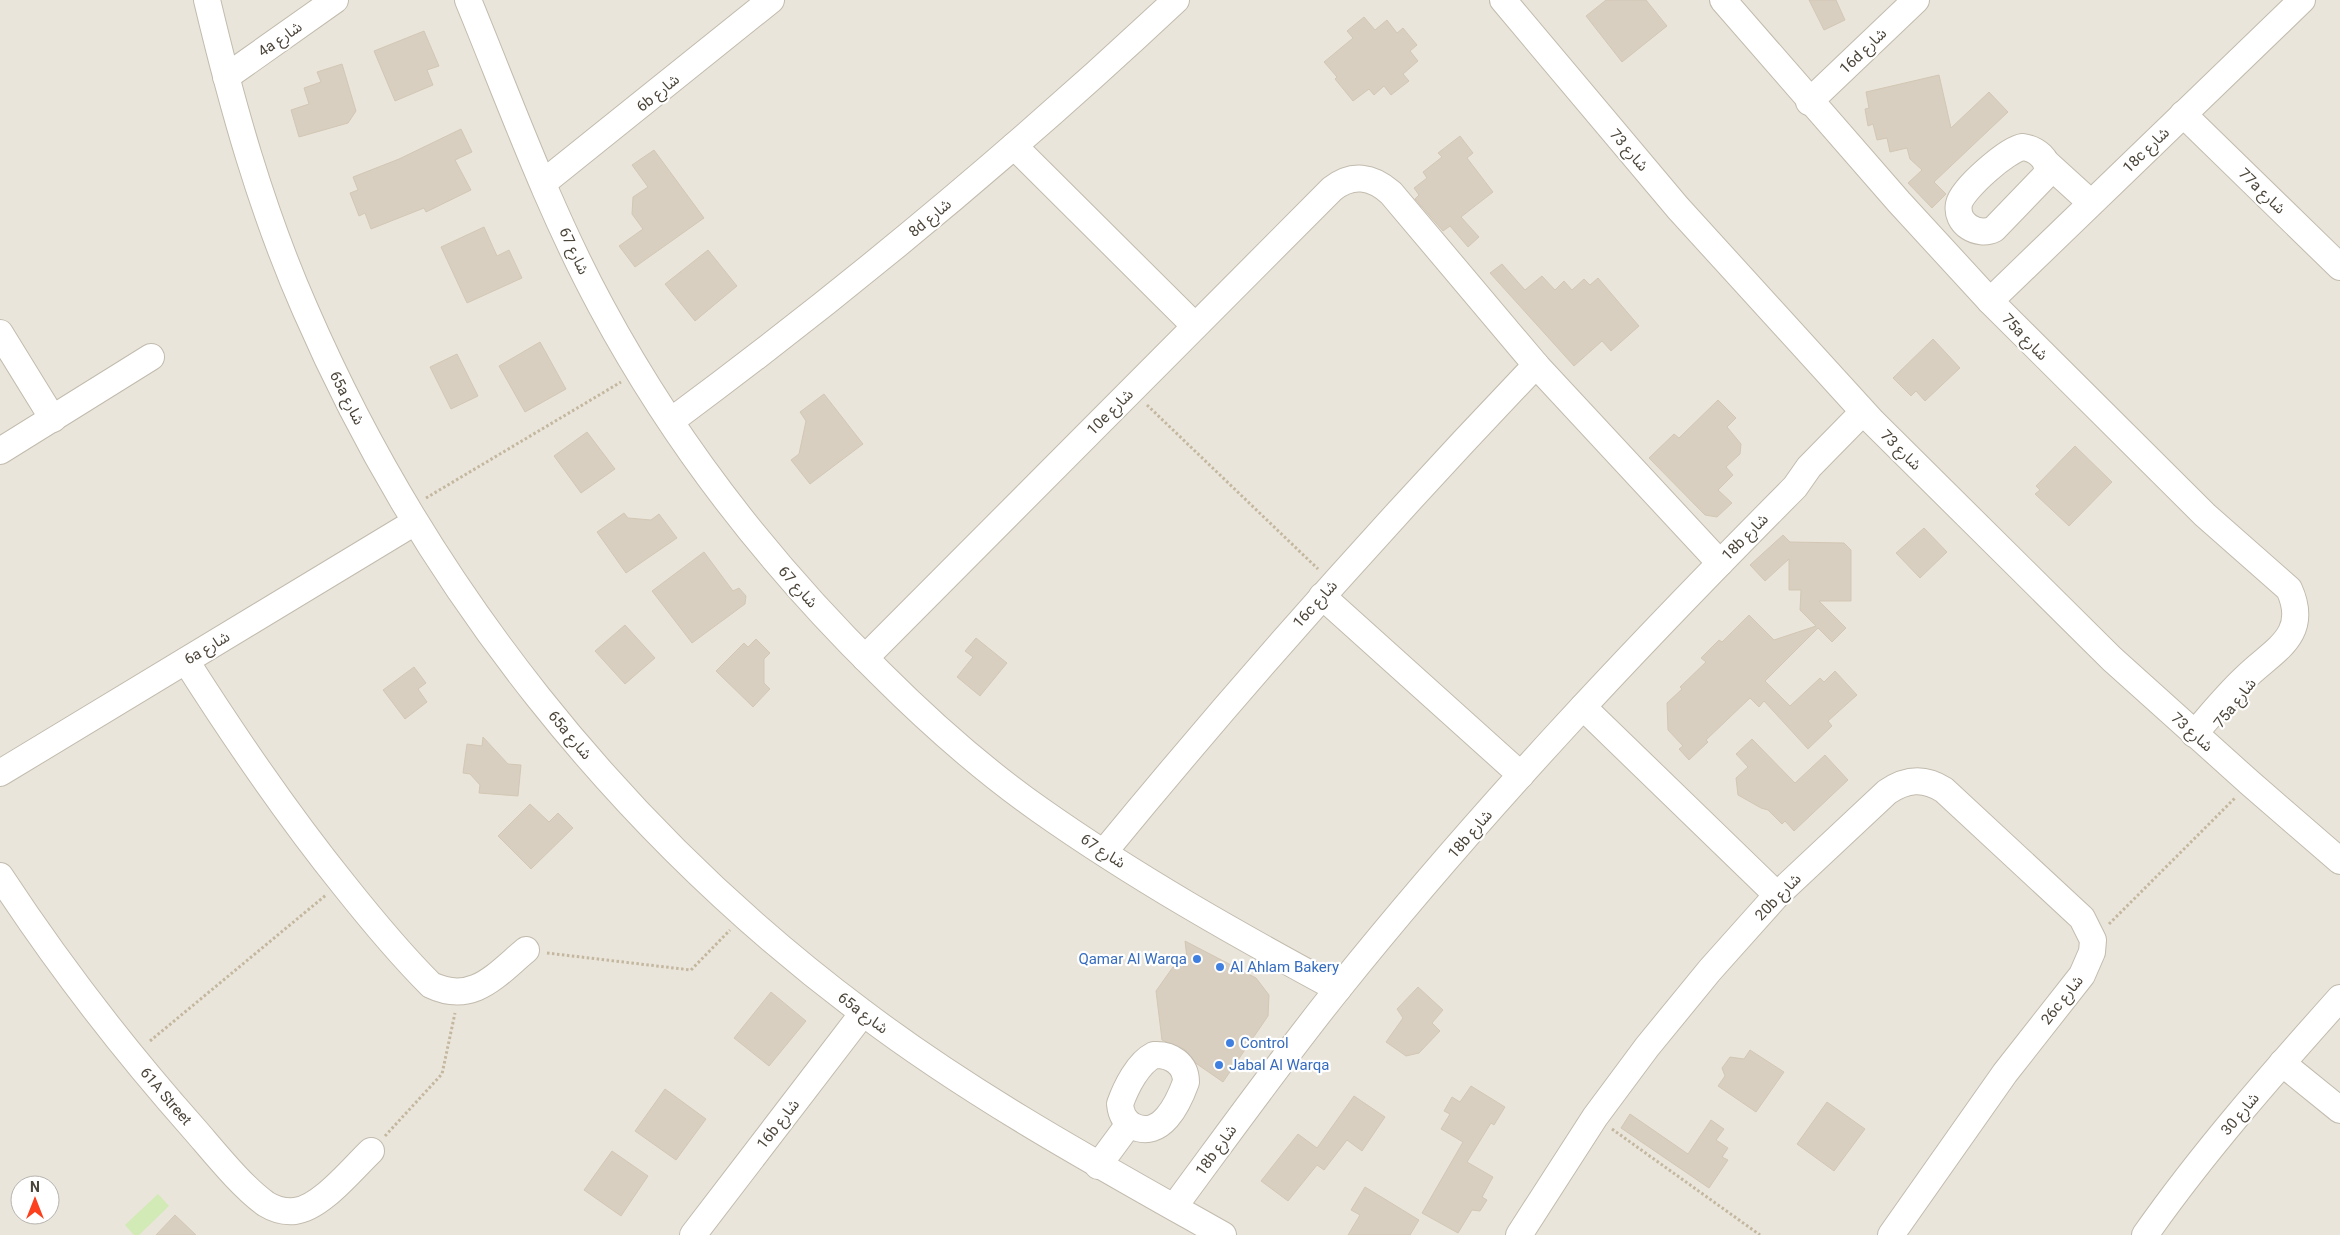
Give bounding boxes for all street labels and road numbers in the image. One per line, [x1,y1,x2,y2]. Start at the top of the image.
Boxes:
street label: 4a شارع [255,17,307,63]
street label: 16d شارع [1836,24,1892,80]
street label: 6b شارع [633,70,685,118]
street label: 18c شارع [2119,123,2175,179]
street label: شارع 73 [1604,125,1652,177]
street label: 77a شارع [2233,164,2289,220]
street label: 8d شارع [905,195,957,243]
street label: شارع 67 [553,225,593,279]
street label: 75a شارع [1996,310,2052,366]
street label: 65a شارع [323,368,368,429]
street label: 10e شارع [1083,385,1139,441]
street label: شارع 73 [1875,426,1925,476]
street label: 18b شارع [1718,510,1774,566]
street label: شارع 67 [772,562,822,614]
street label: 16c شارع [1289,576,1343,633]
street label: 6a شارع [181,627,235,671]
street label: 75a شارع [2210,674,2262,733]
street label: 65a شارع [542,707,596,765]
street label: شارع 73 [2165,709,2217,758]
street label: 18b شارع [1444,806,1498,864]
street label: شارع 67 [1076,830,1129,875]
street label: 20b شارع [1751,870,1807,926]
street label: 26c شارع [2037,972,2089,1030]
street label: 65a شارع [833,988,892,1040]
street label: 61A Street [136,1064,196,1129]
street label: شارع 30 [2217,1089,2265,1141]
street label: 16b شارع [753,1095,806,1154]
street label: 18b شارع [1192,1121,1243,1181]

